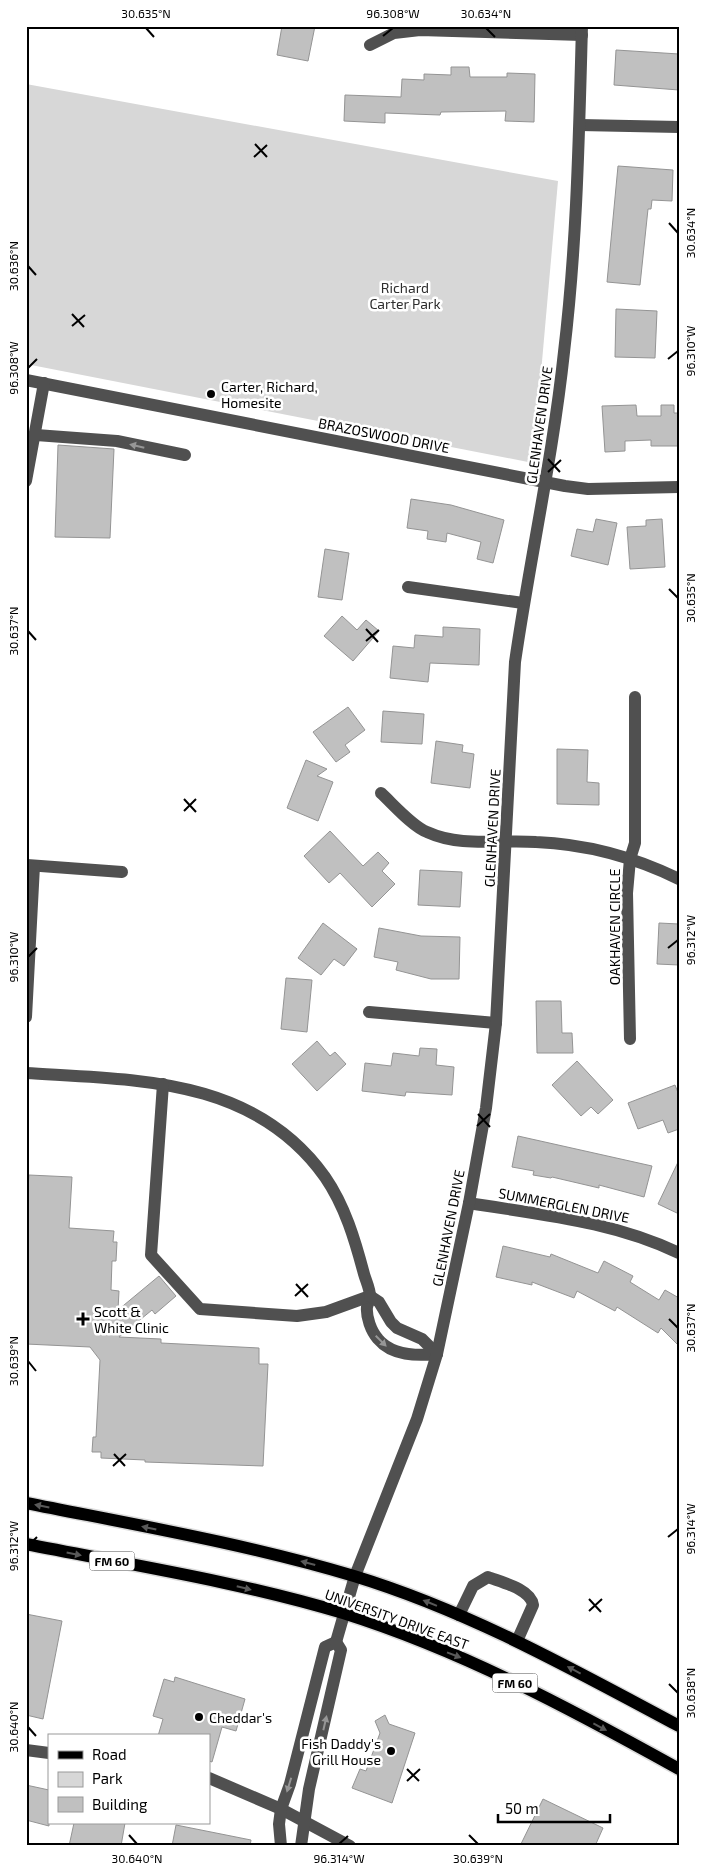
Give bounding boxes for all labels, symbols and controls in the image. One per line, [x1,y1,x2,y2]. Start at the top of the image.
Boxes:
text: 30.635°N [121,6,171,20]
text: 96.308°W [366,6,420,20]
text: 30.634°N [461,6,511,20]
text: 30.634°N [683,208,697,258]
text: 30.636°N [6,241,20,291]
park label: Richard Carter Park [369,279,441,312]
text: 96.310°W [683,326,697,376]
text: 96.308°W [6,341,20,395]
street label: GLENHAVEN DRIVE [522,365,556,485]
place label: Carter, Richard, Homesite [221,378,318,411]
marker: Carter, Richard, Homesite [205,388,217,400]
street label: BRAZOSWOOD DRIVE [317,414,451,456]
one-way arrow [130,442,145,450]
text: 30.635°N [683,573,697,623]
text: 30.637°N [6,606,20,656]
street label: GLENHAVEN DRIVE [480,768,504,888]
street label: OAKHAVEN CIRCLE [606,869,623,985]
text: 96.312°W [683,915,697,965]
text: 96.310°W [6,932,20,982]
street label: GLENHAVEN DRIVE [428,1168,468,1288]
street label: SUMMERGLEN DRIVE [497,1184,631,1226]
place label: Scott & White Clinic [94,1303,169,1336]
text: 30.637°N [683,1303,697,1353]
marker: Scott & White Clinic [76,1312,90,1326]
one-way arrow [375,1334,387,1346]
text: 30.639°N [6,1336,20,1386]
one-way arrow [33,1502,49,1510]
text: 96.314°W [683,1503,697,1555]
text: 96.312°W [6,1521,20,1571]
one-way arrow [142,1524,157,1532]
one-way arrow [66,1550,82,1558]
road number: FM 60 [90,1552,134,1570]
one-way arrow [300,1559,315,1567]
one-way arrow [237,1585,252,1593]
street label: UNIVERSITY DRIVE EAST [323,1585,471,1653]
one-way arrow [422,1599,437,1607]
one-way arrow [447,1651,462,1659]
one-way arrow [567,1666,581,1674]
text: 30.638°N [683,1668,697,1718]
road number: FM 60 [492,1674,538,1692]
text: 30.640°N [6,1702,20,1752]
place label: Cheddar's [209,1709,272,1726]
marker: Cheddar's [193,1711,205,1723]
one-way arrow [321,1715,329,1730]
one-way arrow [593,1722,607,1731]
legend [48,1734,210,1824]
place label: Fish Daddy's Grill House [301,1735,381,1768]
text: Road [92,1745,127,1763]
marker: Fish Daddy's Grill House [385,1745,397,1757]
text: Park [92,1769,123,1787]
one-way arrow [285,1777,293,1792]
scale bar [498,1792,610,1824]
text: Building [92,1795,148,1813]
text: 50 m [505,1799,539,1817]
text: 30.640°N [112,1851,162,1865]
text: 96.314°W [313,1851,365,1865]
text: 30.639°N [453,1851,503,1865]

